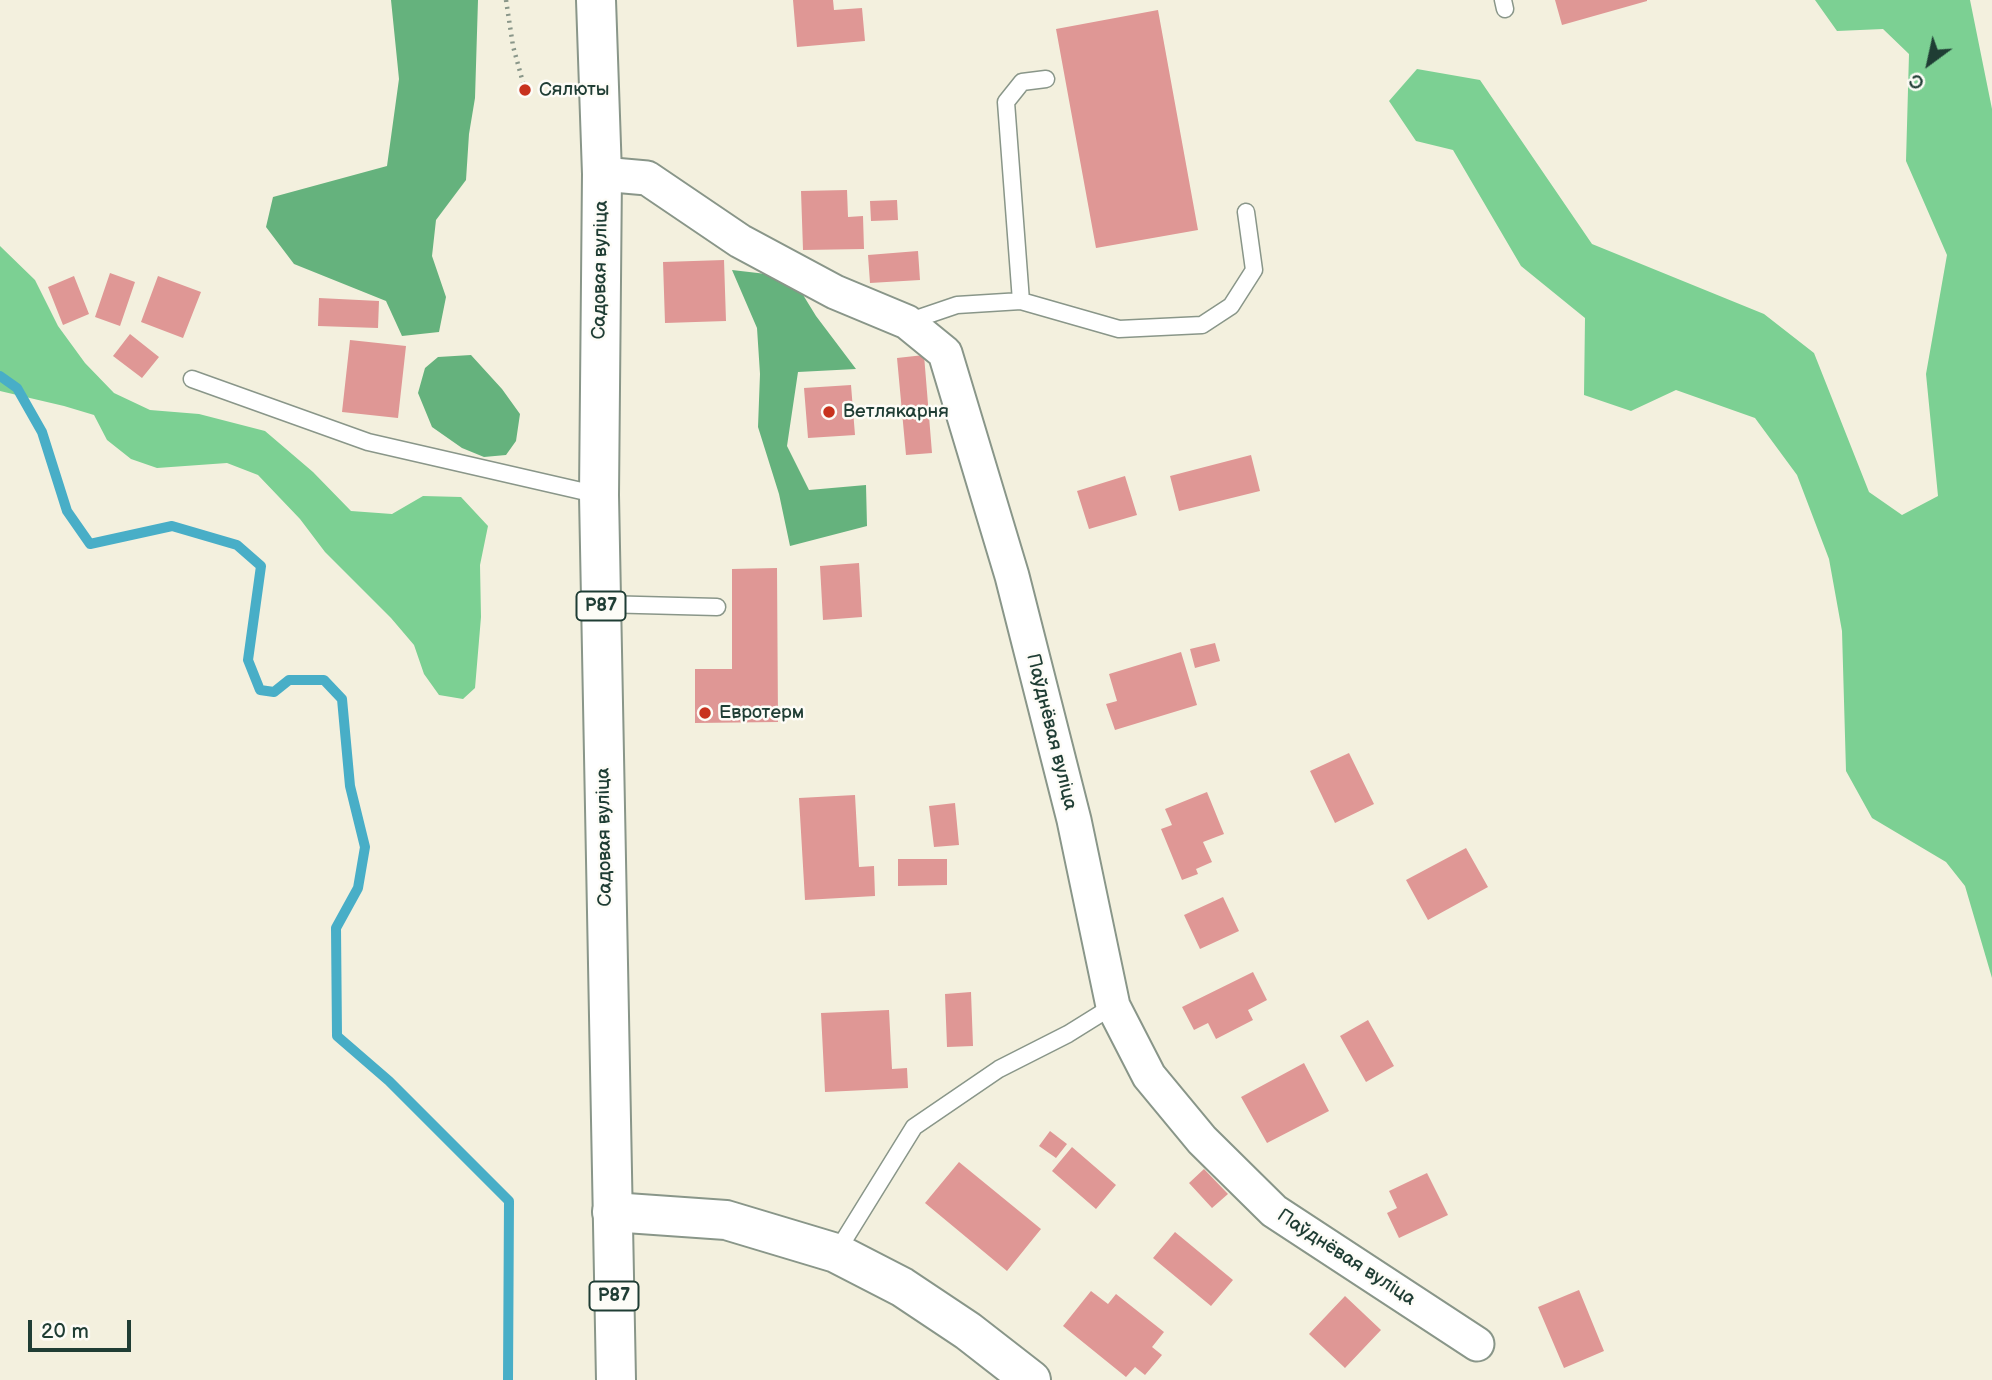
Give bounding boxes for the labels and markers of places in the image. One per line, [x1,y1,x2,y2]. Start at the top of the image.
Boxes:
place label: Сялюты [539,79,609,101]
marker: Сялюты [517,82,533,98]
place label: Ветлякарня [843,401,949,423]
marker: Ветлякарня [821,404,837,420]
place label: Евротерм [719,702,804,724]
marker: Евротерм [697,705,713,721]

